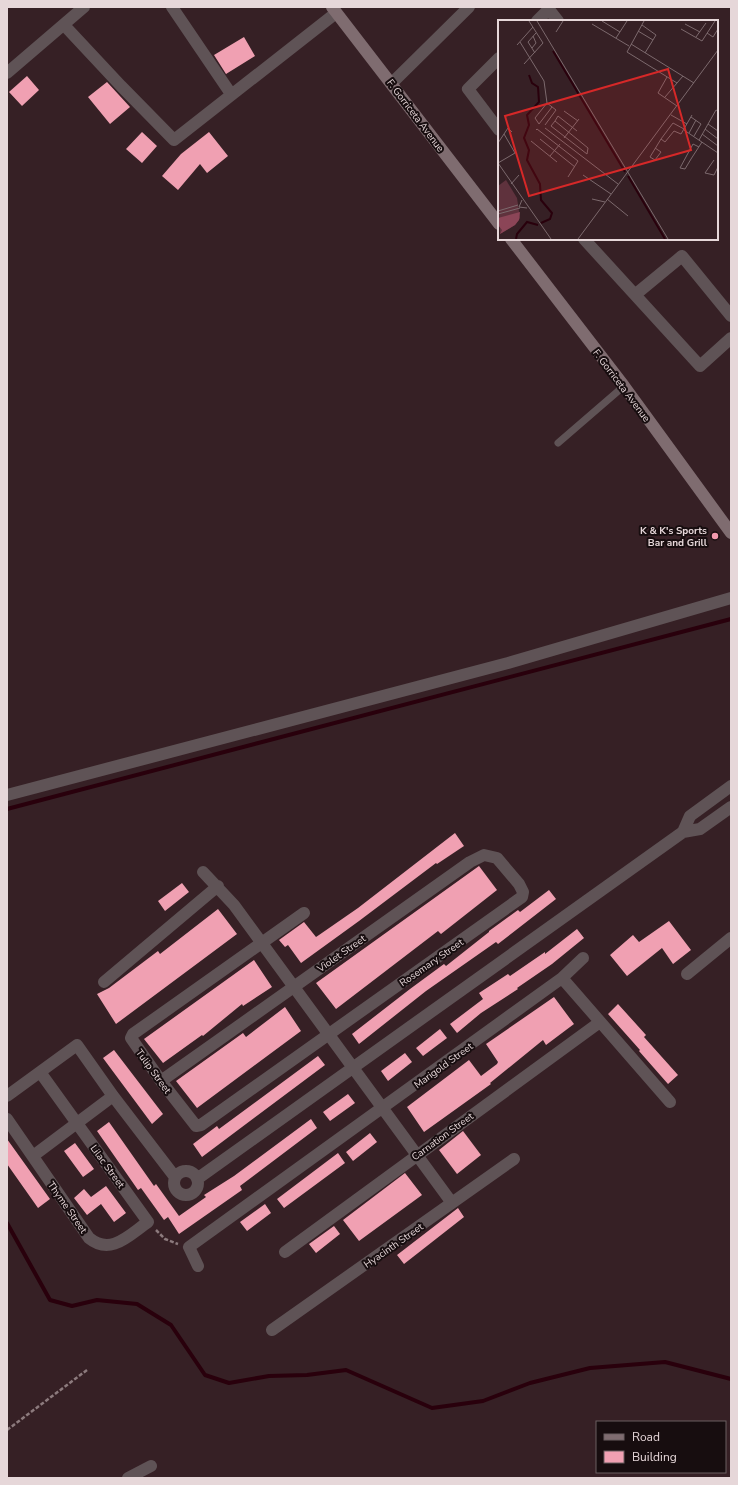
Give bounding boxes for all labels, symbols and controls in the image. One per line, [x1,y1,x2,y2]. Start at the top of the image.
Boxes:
inset map [498,20,718,240]
street label: F. Gorriceta Avenue [383,76,447,155]
street label: F. Gorriceta Avenue [589,346,653,425]
place label: K & K's Sports Bar and Grill [640,524,708,550]
marker: K & K's Sports Bar and Grill [710,531,720,541]
street label: Violet Street [314,932,369,976]
street label: Rosemary Street [397,935,467,990]
street label: Marigold Street [411,1039,476,1092]
street label: Tulip Street [132,1046,174,1097]
street label: Carnation Street [409,1109,477,1164]
street label: Lilac Street [87,1142,128,1192]
street label: Thyme Street [44,1179,91,1237]
street label: Hyacinth Street [361,1220,427,1272]
legend [596,1421,726,1473]
text: Road [632,1429,660,1445]
text: Building [632,1449,677,1465]

